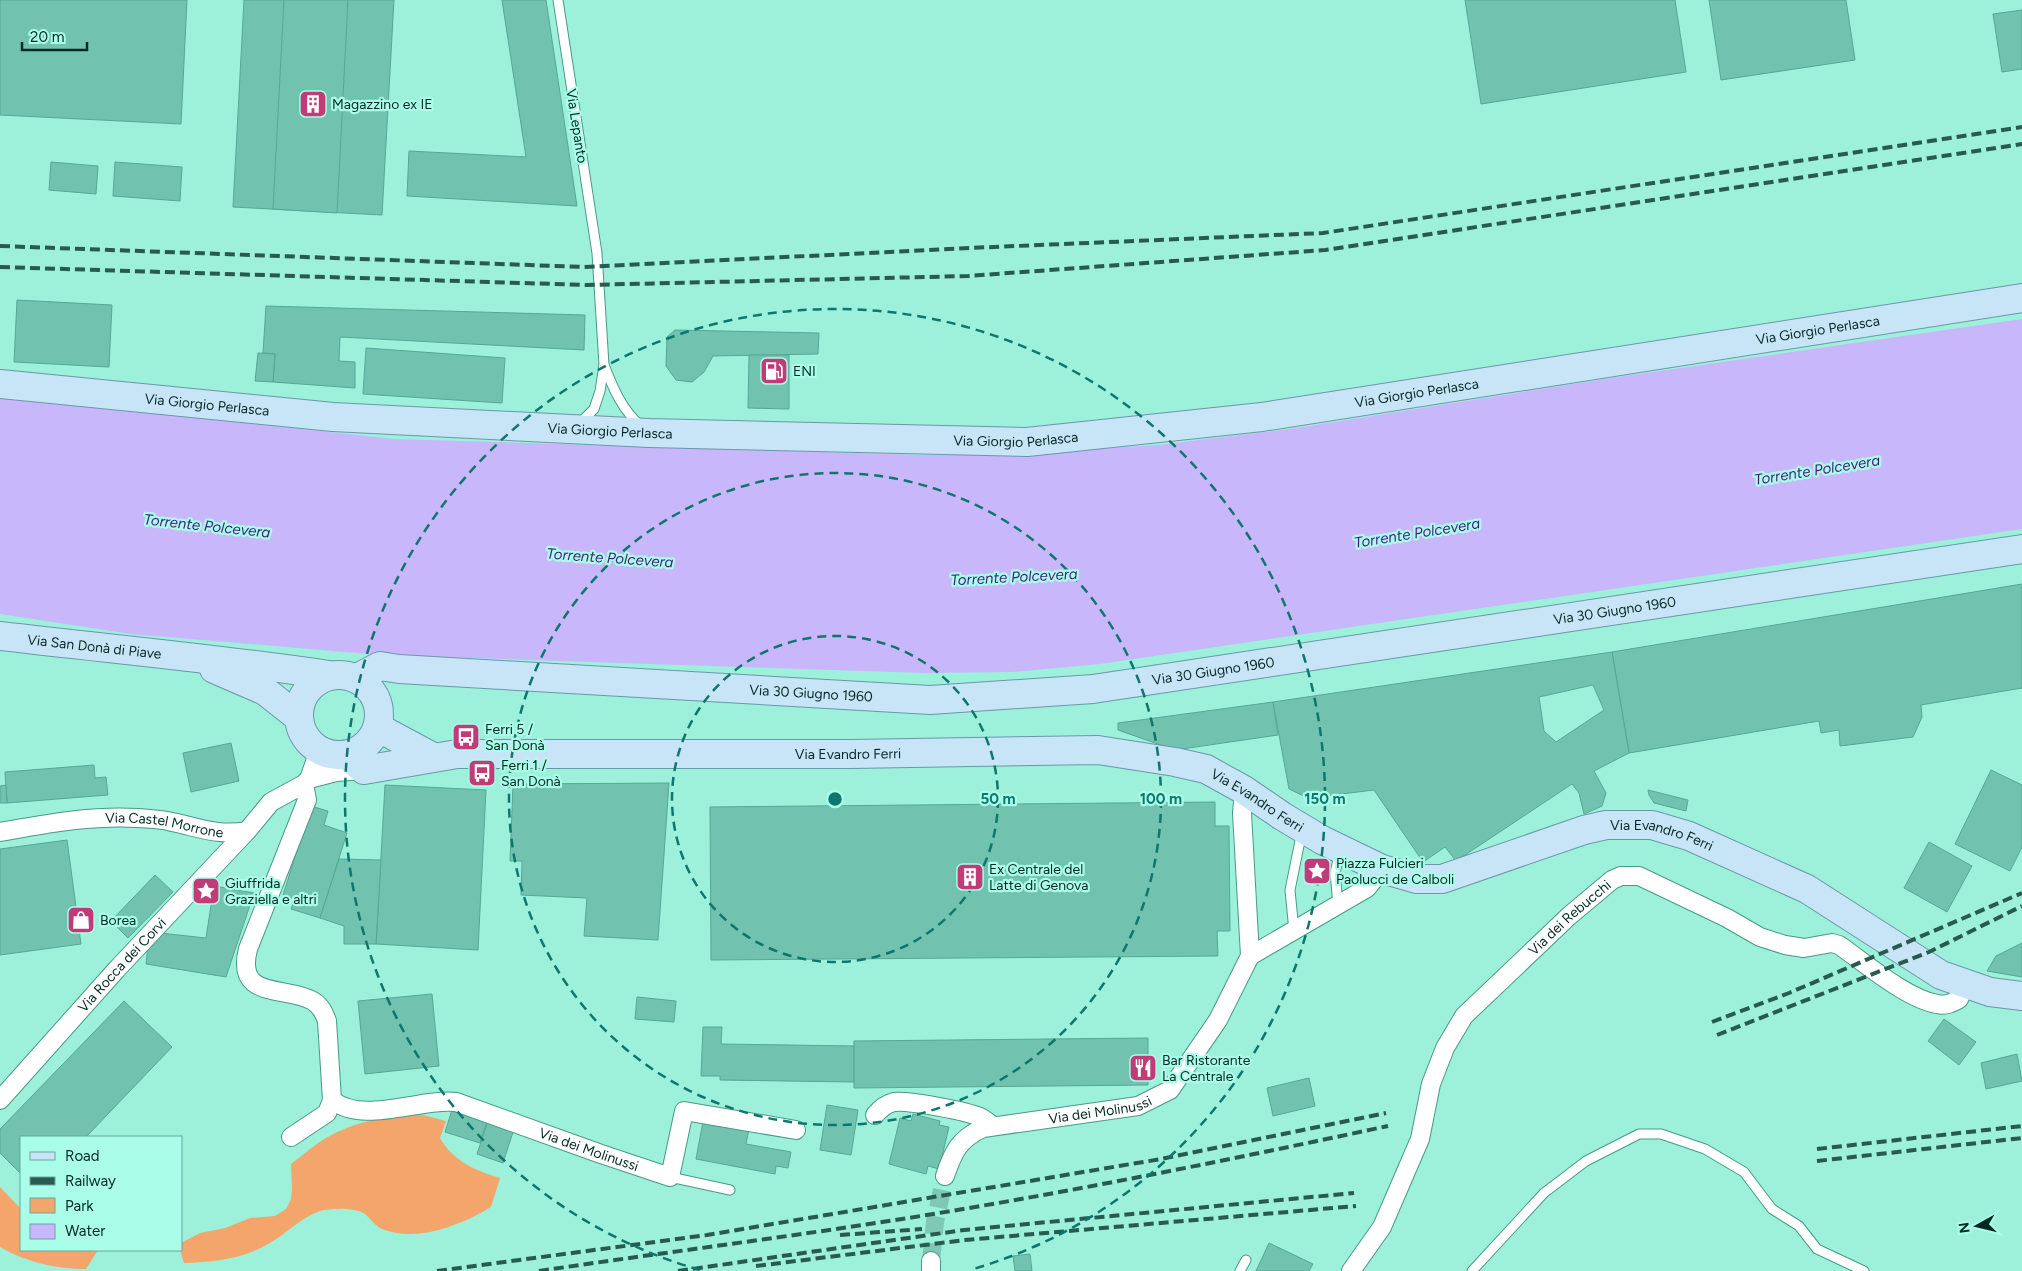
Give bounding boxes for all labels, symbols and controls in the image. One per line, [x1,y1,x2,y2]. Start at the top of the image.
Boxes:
scale bar [22,20,88,52]
text: 20 m [30,28,64,46]
street label: Via Lepanto [562,88,591,164]
building icon: Magazzino ex IE [298,89,328,119]
place label: Magazzino ex IE [332,96,433,113]
street label: Via Giorgio Perlasca [1755,312,1881,349]
fuel station icon: ENI [759,356,789,386]
place label: ENI [793,363,816,380]
street label: Via Giorgio Perlasca [1354,375,1480,411]
street label: Via Giorgio Perlasca [144,390,270,420]
street label: Via Giorgio Perlasca [547,420,673,443]
street label: Via Giorgio Perlasca [953,429,1079,451]
water label: Torrente Polcevera [1753,451,1881,489]
water label: Torrente Polcevera [143,510,271,542]
water label: Torrente Polcevera [1353,514,1481,552]
water label: Torrente Polcevera [546,545,674,571]
water label: Torrente Polcevera [950,565,1078,589]
street label: Via 30 Giugno 1960 [1552,593,1677,628]
street label: Via San Donà di Piave [26,631,163,663]
street label: Via 30 Giugno 1960 [1151,654,1276,689]
street label: Via 30 Giugno 1960 [749,681,873,706]
place label: Ferri 5 / San Donà [485,721,545,754]
bus stop icon: Ferri 5 / San Donà [451,722,481,752]
street label: Via Evandro Ferri [795,745,901,763]
place label: Ferri 1 / San Donà [501,757,561,790]
bus stop icon: Ferri 1 / San Donà [467,758,497,788]
street label: Via Evandro Ferri [1208,765,1307,836]
centre of rings [826,790,844,808]
text: 50 m [980,790,1016,808]
text: 100 m [1140,790,1182,808]
text: 150 m [1304,790,1346,808]
street label: Via Castel Morrone [105,809,225,841]
street label: Via Evandro Ferri [1610,817,1716,855]
place label: Piazza Fulcieri Paolucci de Calboli [1336,855,1454,888]
place icon: Piazza Fulcieri Paolucci de Calboli [1302,856,1332,886]
place label: Ex Centrale del Latte di Genova [989,861,1088,894]
building icon: Ex Centrale del Latte di Genova [955,862,985,892]
place label: Giuffrida Graziella e altri [225,875,317,908]
place icon: Giuffrida Graziella e altri [191,876,221,906]
street label: Via dei Rebucchi [1525,877,1614,959]
shop icon: Borea [66,905,96,935]
place label: Borea [100,912,136,929]
street label: Via Rocca dei Corvi [75,914,170,1016]
place label: Bar Ristorante La Centrale [1162,1052,1251,1085]
restaurant icon: Bar Ristorante La Centrale [1128,1053,1158,1083]
street label: Via dei Molinussi [1047,1093,1155,1128]
street label: Via dei Molinussi [537,1124,641,1175]
legend [20,1136,182,1251]
text: Road [65,1147,100,1165]
text: Railway [65,1172,116,1190]
text: Park [65,1197,94,1215]
north arrow [1952,1201,2002,1251]
text: N [1955,1221,1974,1234]
text: Water [65,1222,105,1240]

